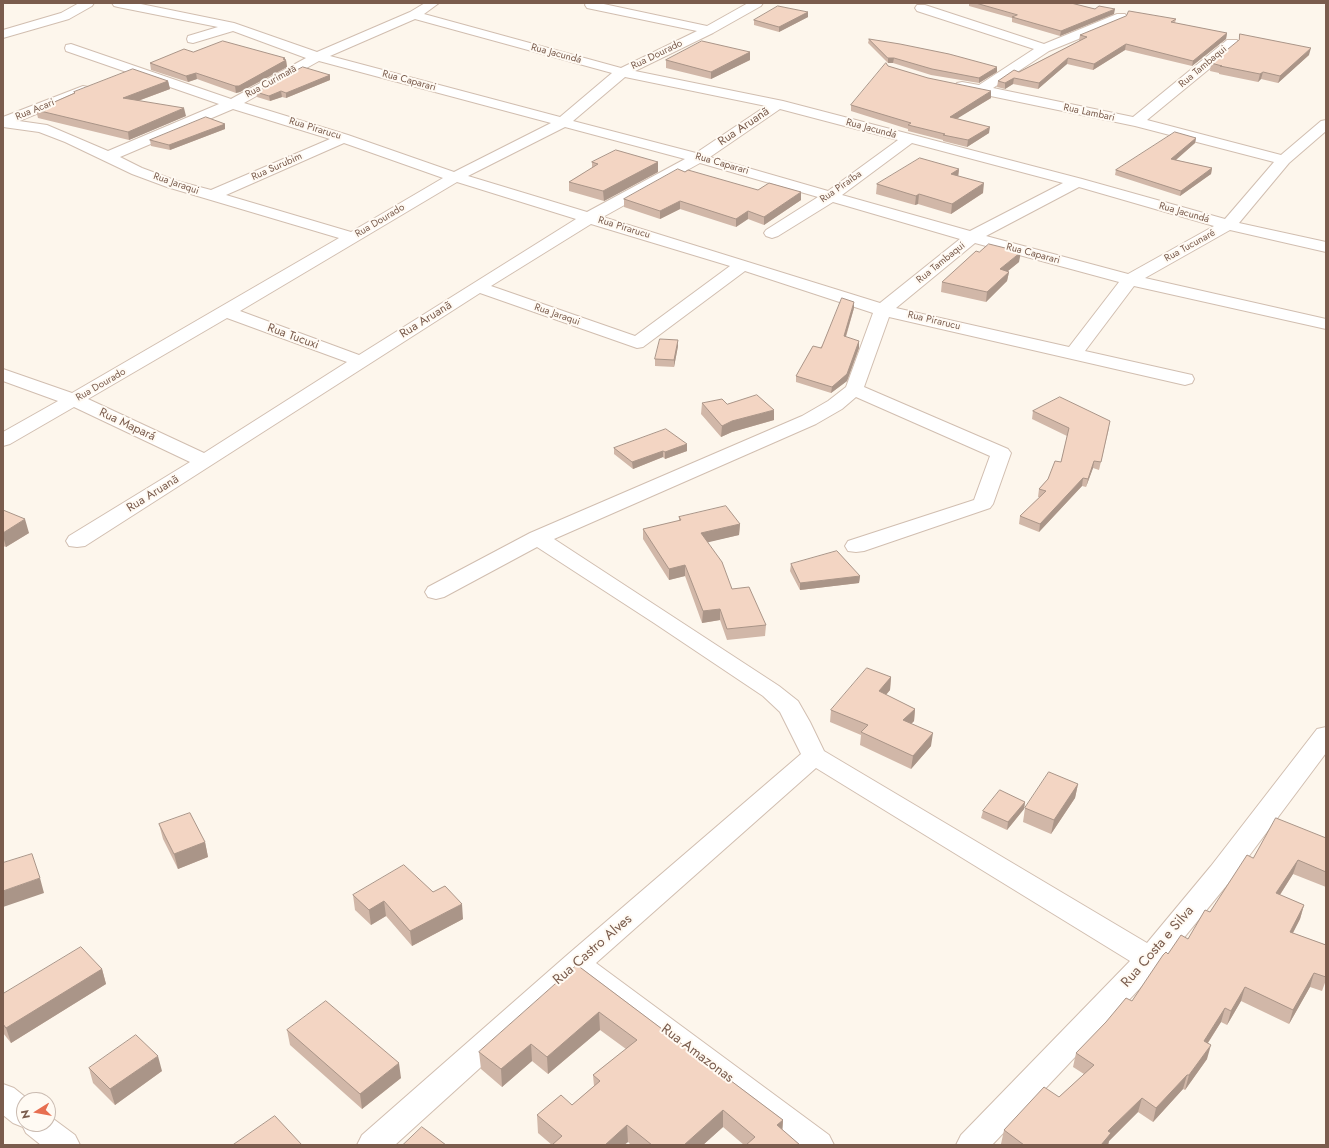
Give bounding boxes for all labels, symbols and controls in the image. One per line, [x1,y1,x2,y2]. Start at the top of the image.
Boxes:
street label: Rua Dourado [629,37,685,73]
street label: Rua Jacundá [529,42,583,66]
street label: Rua Tambaqui [1177,43,1229,91]
street label: Rua Curimatã [243,63,299,101]
street label: Rua Caparari [381,68,437,94]
street label: Rua Acari [14,97,56,123]
street label: Rua Lambari [1062,102,1116,124]
street label: Rua Aruanã [716,105,772,149]
street label: Rua Pirarucu [288,115,342,143]
street label: Rua Jacundá [844,117,898,141]
street label: Rua Surubim [250,151,304,183]
street label: Rua Caparari [694,151,750,177]
street label: Rua Piraíba [818,168,864,206]
street label: Rua Jaraqui [152,171,200,197]
street label: Rua Jacundá [1157,200,1211,226]
street label: Rua Dourado [353,202,407,240]
street label: Rua Pirarucu [597,214,651,242]
street label: Rua Tucunaré [1162,227,1218,265]
street label: Rua Tambaqui [914,240,968,286]
street label: Rua Caparari [1005,241,1061,267]
street label: Rua Aruanã [397,298,455,342]
street label: Rua Jaraqui [533,302,581,328]
street label: Rua Pirarucu [906,309,962,333]
street label: Rua Tucuxi [265,321,321,353]
street label: Rua Dourado [74,366,128,404]
street label: Rua Mapará [97,406,157,444]
street label: Rua Aruanã [124,472,182,516]
street label: Rua Costa e Silva [1118,903,1198,991]
street label: Rua Castro Alves [550,911,636,989]
street label: Rua Amazonas [657,1021,737,1087]
north arrow [16,1092,56,1132]
text: N [17,1108,34,1120]

